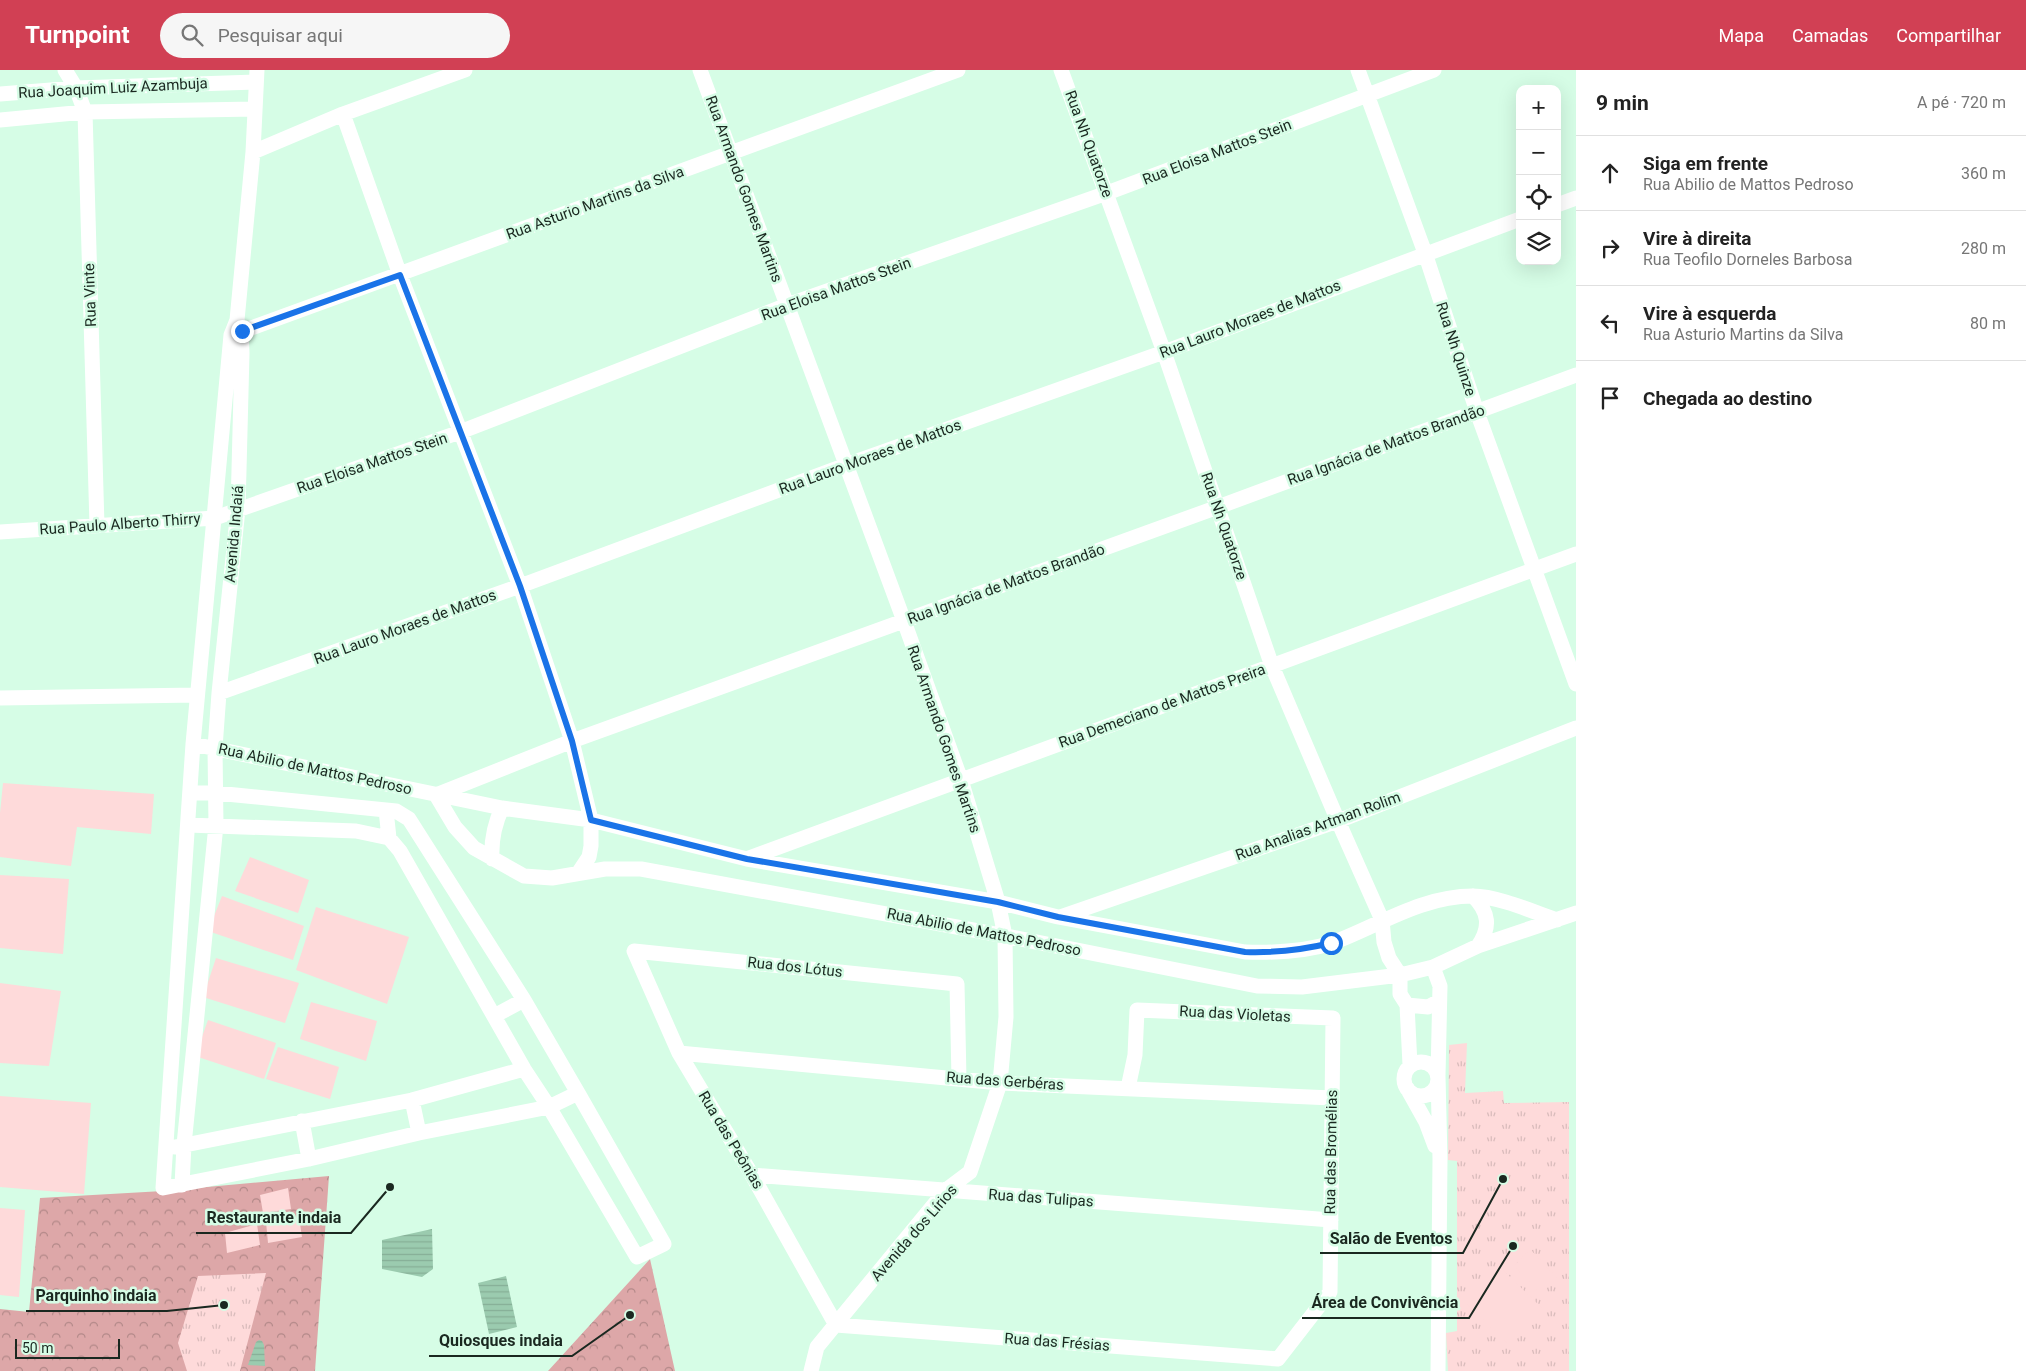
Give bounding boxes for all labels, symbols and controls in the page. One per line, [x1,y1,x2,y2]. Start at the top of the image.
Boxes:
search box [160,13,510,58]
text: Turnpoint [25,21,130,49]
icon: search [178,21,206,49]
text: Pesquisar aqui [218,24,343,47]
text: Mapa [1719,25,1764,46]
text: Camadas [1792,25,1868,46]
text: Compartilhar [1896,25,2001,46]
street label: Rua Joaquim Luiz Azambuja [18,74,208,102]
map controls [1516,85,1561,265]
button: + [1516,85,1561,130]
street label: Rua Nh Quatorze [1061,88,1117,200]
text: 9 min [1596,91,1649,115]
street label: Rua Armando Gomes Martins [702,93,786,285]
text: A pé · 720 m [1917,93,2006,112]
street label: Rua Eloisa Mattos Stein [1140,115,1294,189]
button: − [1516,130,1561,175]
text: Siga em frente [1643,152,1768,175]
icon: ahead [1596,159,1624,187]
street label: Rua Asturio Martins da Silva [504,162,686,244]
text: 360 m [1961,164,2006,183]
button: locate [1516,175,1561,220]
text: Rua Abilio de Mattos Pedroso [1643,175,1854,194]
button: layers [1516,220,1561,265]
text: Vire à direita [1643,227,1752,250]
icon: right [1596,234,1624,262]
text: 280 m [1961,239,2006,258]
text: Rua Teofilo Dorneles Barbosa [1643,250,1852,269]
street label: Rua Eloisa Mattos Stein [759,254,913,324]
street label: Rua Vinte [80,263,100,327]
street label: Rua Lauro Moraes de Mattos [1157,276,1343,362]
street label: Rua Nh Quinze [1432,300,1480,398]
text: Vire à esquerda [1643,302,1776,325]
icon: left [1596,309,1624,337]
text: 80 m [1970,314,2006,333]
route end [231,320,254,343]
text: Rua Asturio Martins da Silva [1643,325,1844,344]
icon: arrive [1596,384,1624,412]
text: Chegada ao destino [1643,387,1812,410]
street label: Rua Ignácia de Mattos Brandão [1285,401,1487,489]
street label: Rua Lauro Moraes de Mattos [776,416,964,498]
street label: Rua Eloisa Mattos Stein [294,429,450,497]
street label: Rua Nh Quatorze [1197,470,1251,582]
street label: Avenida Indaiá [221,485,247,583]
street label: Rua Paulo Alberto Thirry [39,509,201,539]
street label: Rua Ignácia de Mattos Brandão [905,540,1107,628]
street label: Rua Lauro Moraes de Mattos [311,586,499,668]
street label: Rua Armando Gomes Martins [903,643,985,835]
street label: Rua Demeciano de Mattos Preira [1056,660,1268,752]
street label: Rua Abilio de Mattos Pedroso [217,740,413,798]
street label: Rua Analias Artman Rolim [1233,788,1403,864]
street label: Rua Abilio de Mattos Pedroso [885,904,1083,960]
route start [1320,932,1343,955]
street label: Rua dos Lótus [747,953,843,981]
street label: Rua das Violetas [1179,1002,1291,1026]
street label: Rua das Gerbéras [946,1068,1064,1094]
street label: Rua das Peônias [695,1088,767,1192]
street label: Rua das Bromélias [1321,1090,1341,1214]
street label: Avenida dos Lírios [867,1181,961,1285]
street label: Rua das Tulipas [988,1185,1094,1211]
callout: Restaurante indaia [196,1202,351,1233]
text: Restaurante indaia [207,1208,342,1227]
callout: Salão de Eventos [1320,1222,1463,1253]
text: Salão de Eventos [1330,1229,1452,1248]
callout: Parquinho indaia [26,1280,167,1311]
text: Parquinho indaia [35,1286,157,1305]
callout: Área de Convivência [1302,1287,1469,1318]
text: Área de Convivência [1312,1293,1459,1312]
callout: Quiosques indaia [429,1325,572,1356]
street label: Rua das Frésias [1004,1329,1110,1355]
text: Quiosques indaia [439,1331,563,1350]
scale bar [15,1336,120,1359]
text: 50 m [22,1340,54,1356]

